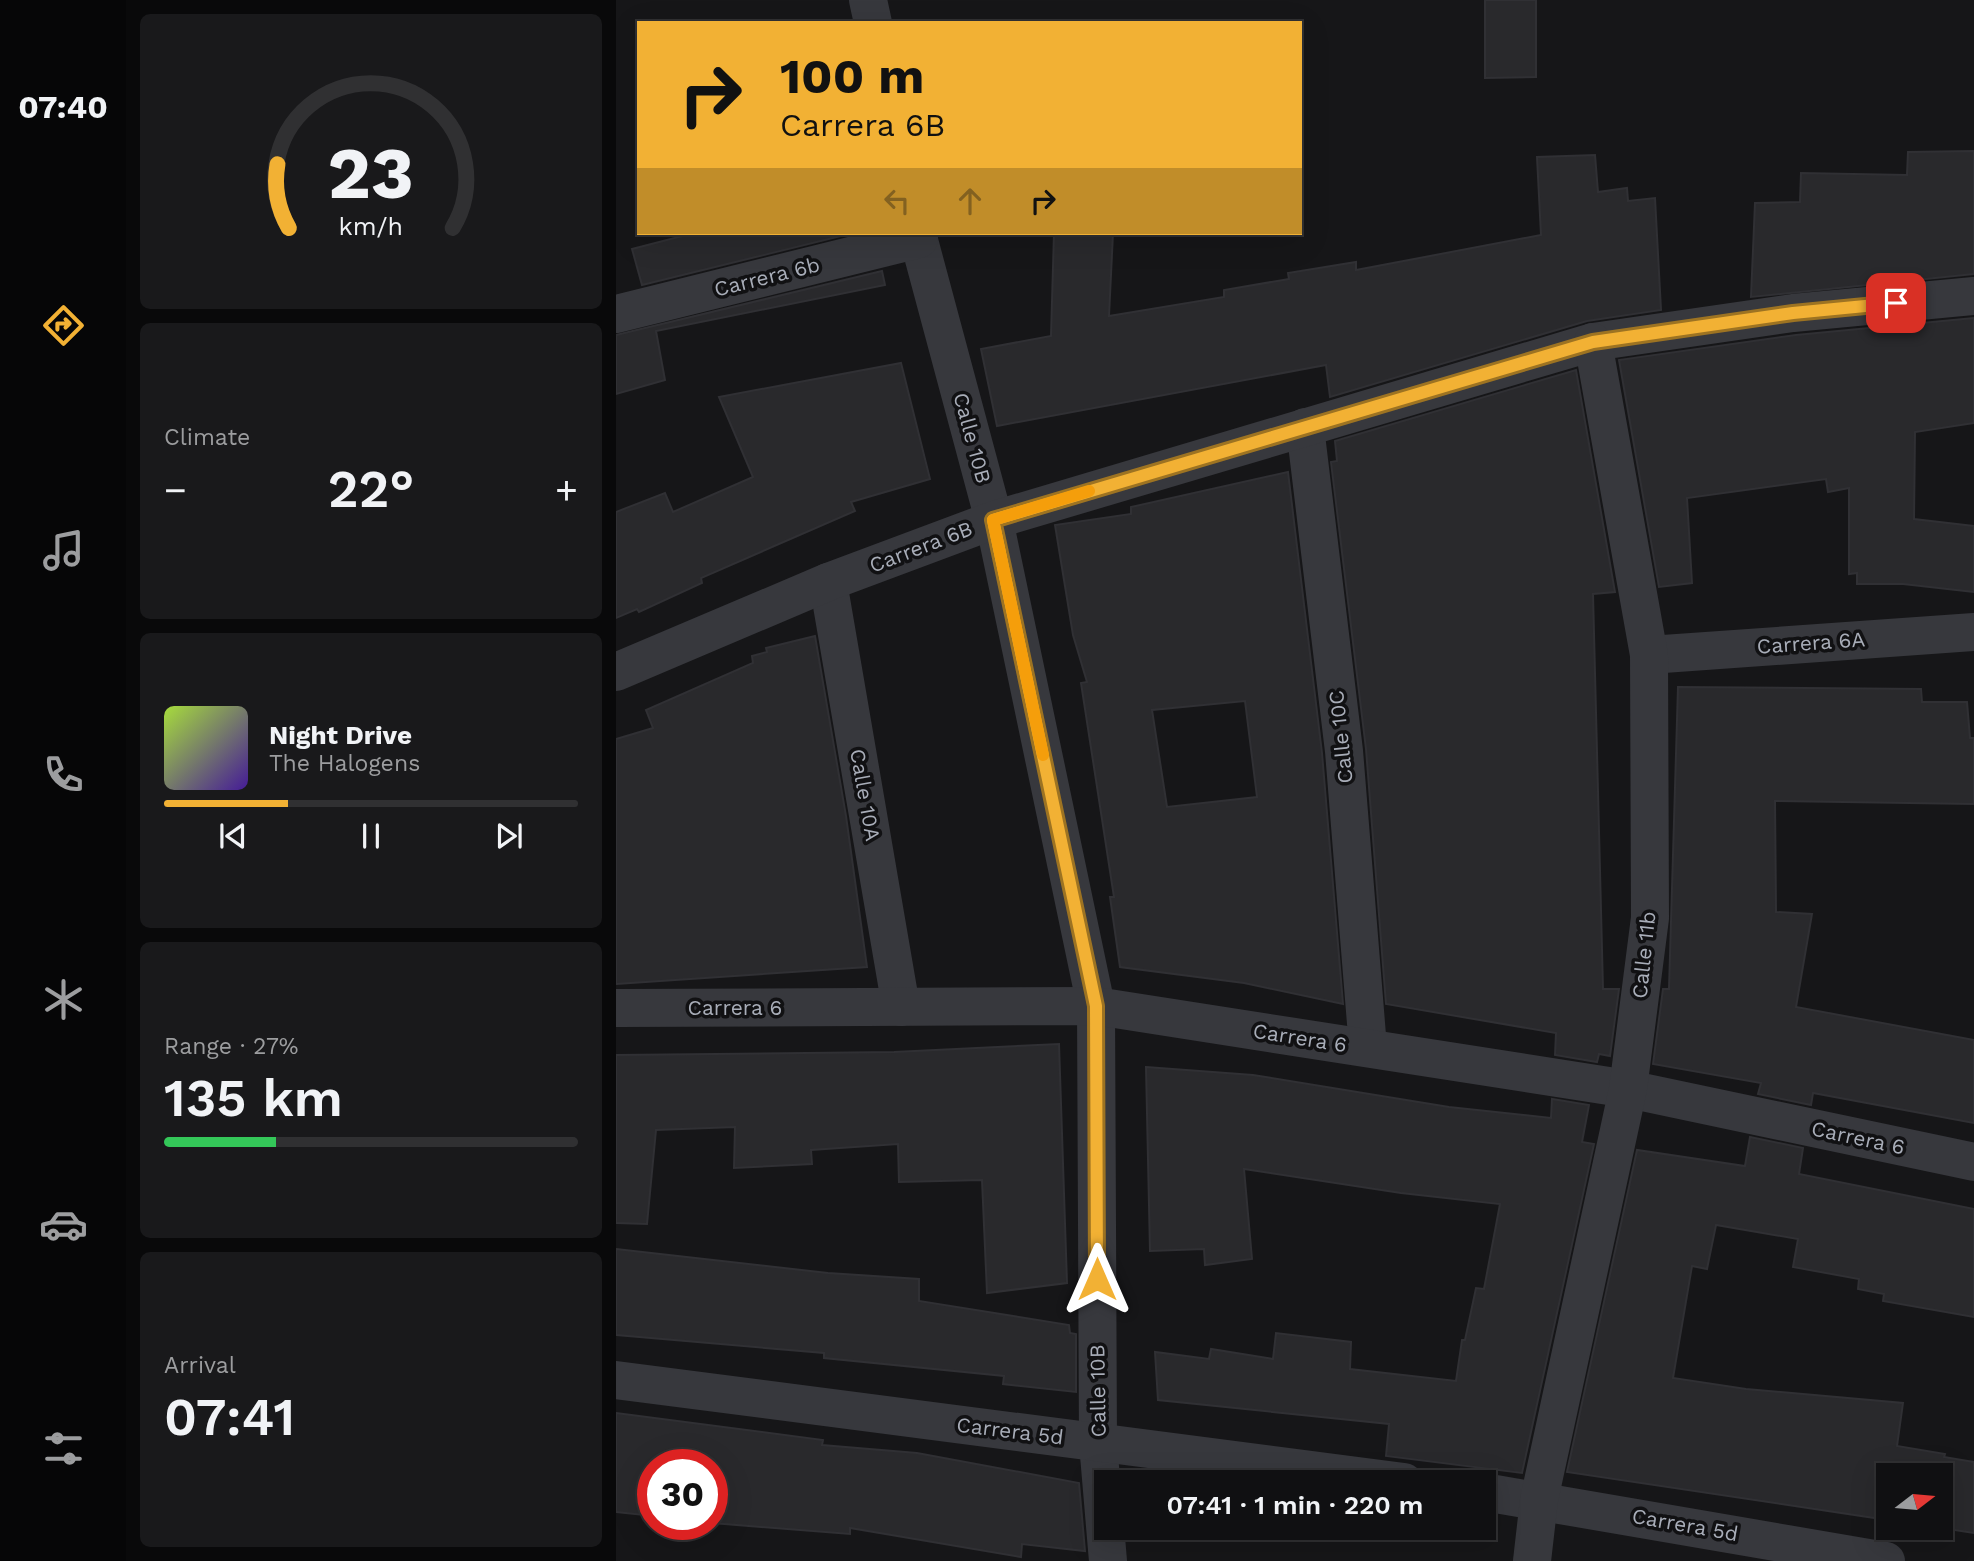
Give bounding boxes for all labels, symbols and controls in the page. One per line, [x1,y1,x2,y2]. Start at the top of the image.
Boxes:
text: 100 m [780,47,924,105]
icon: right [665,49,756,140]
text: 07:40 [18,88,108,126]
text: Carrera 6B [780,106,945,144]
text: 23 [328,130,414,216]
icon: left [878,182,916,220]
icon: ahead [951,182,989,220]
icon: right [1024,182,1062,220]
text: km/h [339,212,403,241]
street label: Carrera 6b [711,251,822,302]
pin [1866,273,1926,333]
icon: arrive [1877,284,1915,322]
icon: directions [39,301,88,350]
street label: Calle 10B [948,390,997,486]
text: Climate [164,424,250,451]
text: 22° [328,459,414,520]
text: − [164,468,187,512]
text: + [555,468,578,512]
street label: Carrera 6B [866,515,976,578]
icon: music [39,526,88,575]
street label: Carrera 6A [1756,626,1866,659]
street label: Calle 10C [1323,689,1358,785]
text: Night Drive [269,720,412,750]
street label: Calle 10A [845,747,886,843]
icon: phone [39,750,88,799]
text: The Halogens [269,750,420,777]
icon: previous [214,817,252,855]
icon: pause [352,817,390,855]
icon: next [490,817,528,855]
street label: Calle 11b [1626,910,1661,1000]
icon: climate [39,975,88,1024]
street label: Carrera 6 [688,995,782,1020]
street label: Carrera 6 [1251,1018,1349,1057]
text: Range · 27% [164,1033,298,1060]
text: 135 km [164,1068,343,1129]
street label: Carrera 6 [1809,1115,1907,1160]
icon: car [39,1200,88,1249]
position arrow [1060,1242,1134,1316]
street label: Calle 10B [1084,1344,1111,1438]
text: Arrival [164,1352,236,1379]
text: 07:41 [164,1387,295,1448]
street label: Carrera 5d [955,1412,1065,1449]
icon: filters [39,1424,88,1473]
speed limit sign: 30 [637,1449,728,1540]
north arrow [1876,1463,1953,1540]
map controls [1876,1463,1953,1540]
text: 07:41 · 1 min · 220 m [1167,1490,1423,1520]
street label: Carrera 5d [1630,1503,1740,1546]

